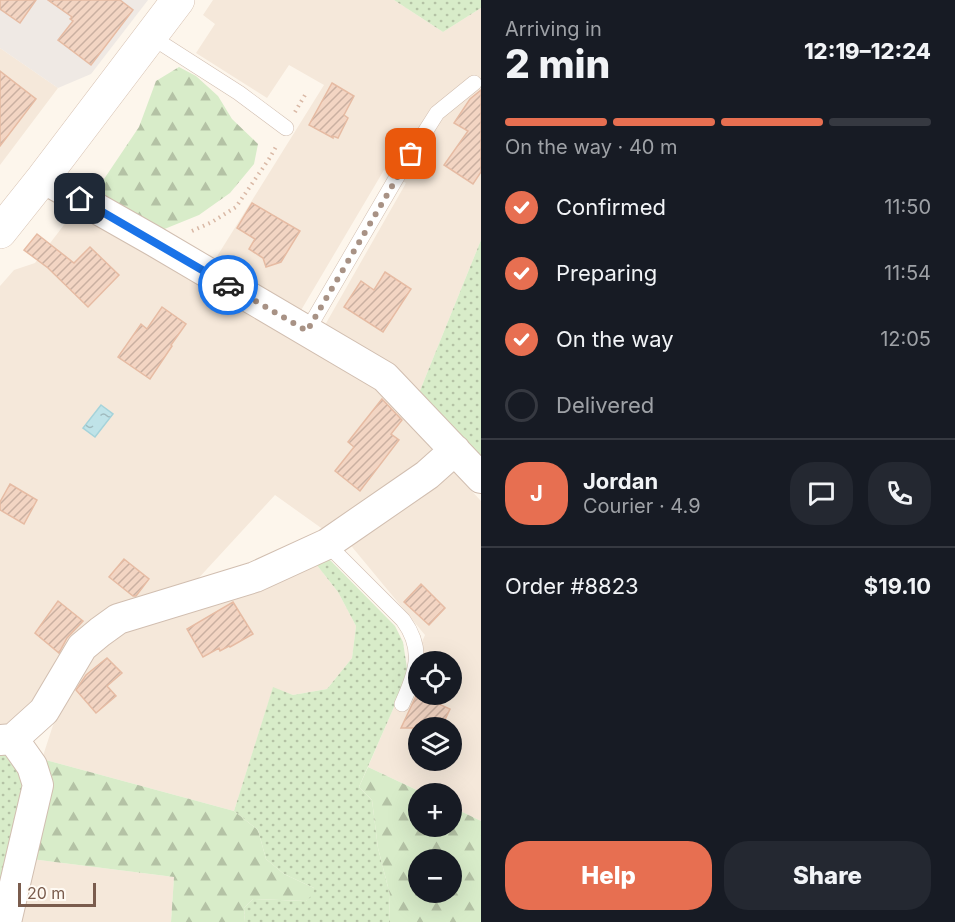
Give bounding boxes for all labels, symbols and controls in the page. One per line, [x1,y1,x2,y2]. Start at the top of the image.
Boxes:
text: Arriving in [505,17,602,41]
text: 12:19–12:24 [804,38,931,64]
text: 2 min [505,40,610,87]
pin [385,128,436,179]
text: On the way · 40 m [505,135,678,159]
icon: bag [394,137,427,170]
pin [54,173,105,224]
icon: home [63,182,96,215]
icon: check [505,191,538,224]
text: Confirmed [556,194,666,220]
text: 11:50 [884,195,931,219]
courier [198,255,258,315]
icon: check [505,257,538,290]
text: Preparing [556,260,657,286]
text: 11:54 [884,261,931,285]
icon: car [212,269,245,302]
icon: check [505,323,538,356]
text: On the way [556,326,674,352]
text: 12:05 [880,327,931,351]
text: Delivered [556,392,654,418]
button: chat [790,462,853,525]
button: phone [868,462,931,525]
text: Jordan [583,468,658,494]
text: J [530,480,543,506]
text: Courier · 4.9 [583,494,701,518]
text: Order #8823 [505,573,639,599]
text: $19.10 [864,573,931,599]
map controls [408,651,462,903]
button: locate [408,651,462,705]
button: layers [408,717,462,771]
button: + [408,783,462,837]
button: Help [505,841,712,910]
button: Share [724,841,931,910]
button: − [408,849,462,903]
scale bar [18,880,96,908]
text: 20 m [27,883,65,903]

